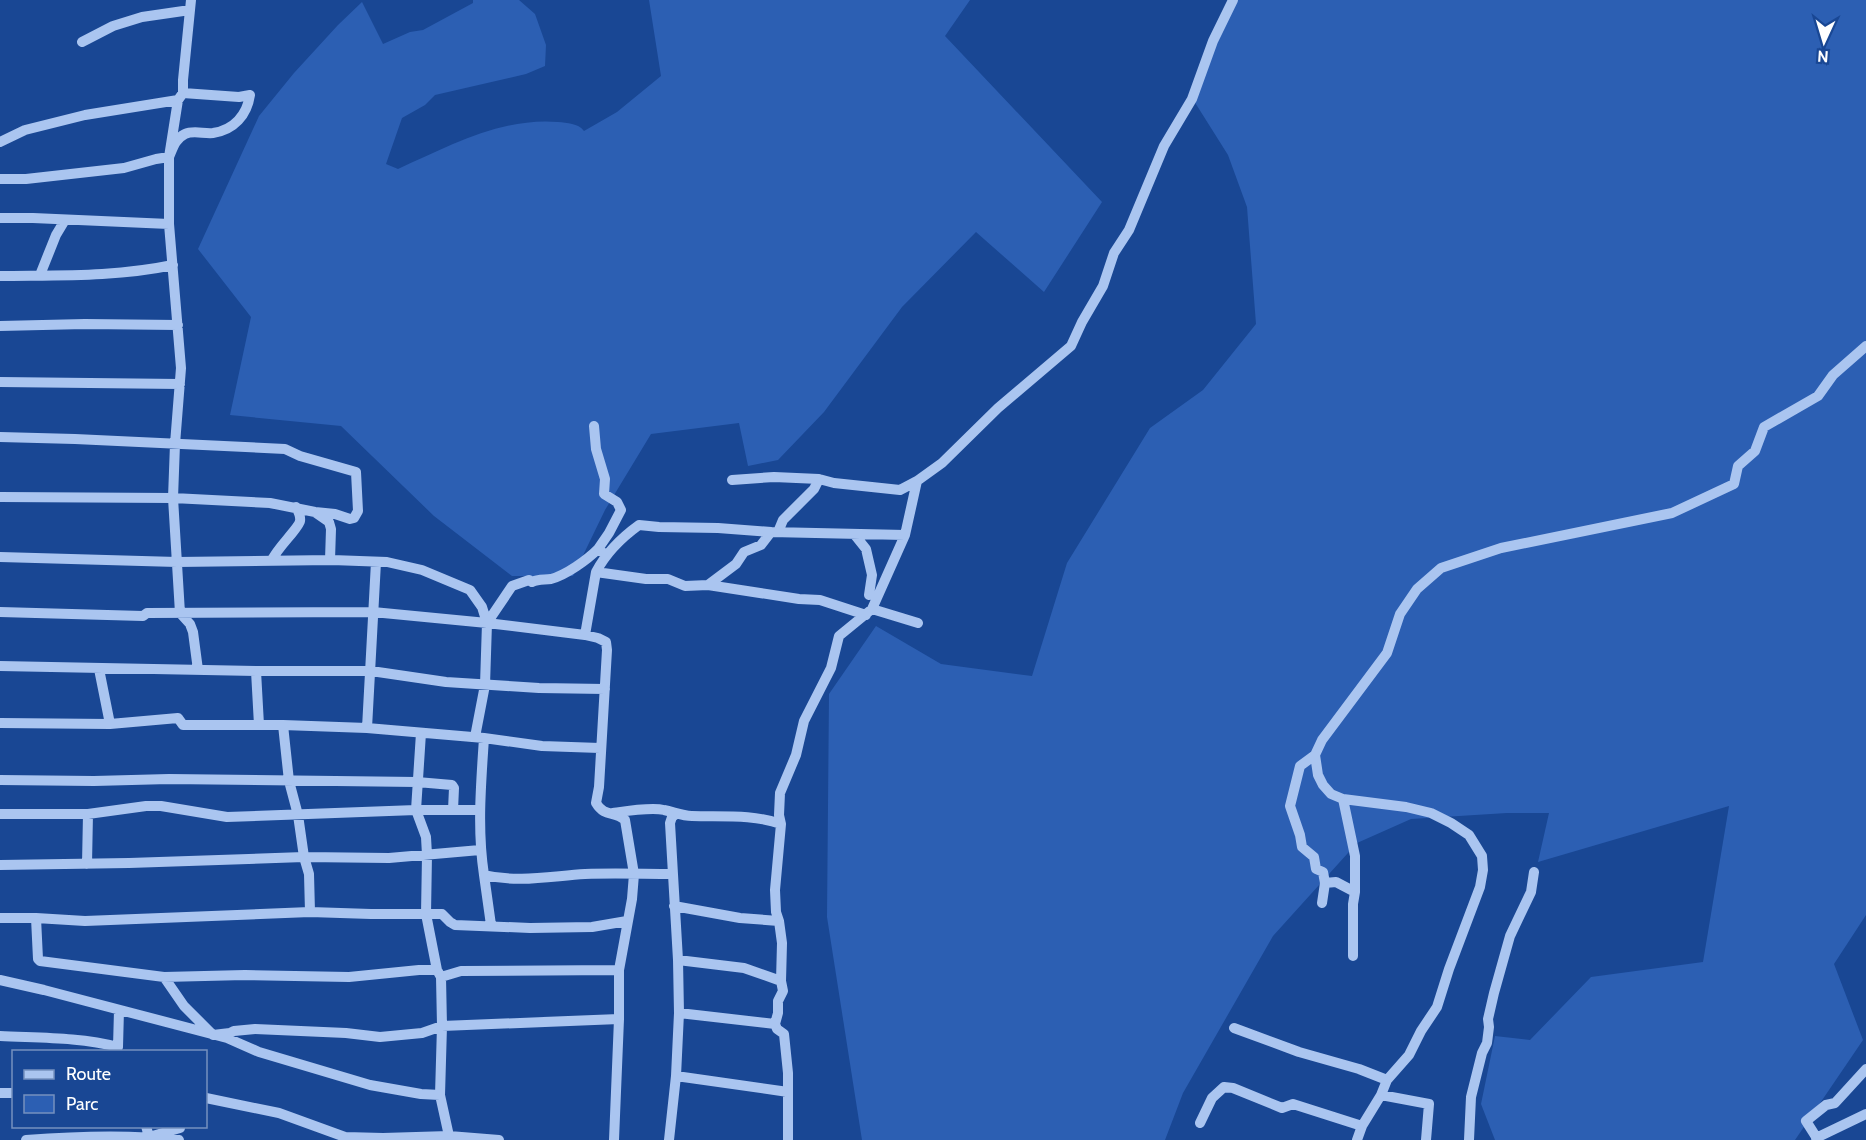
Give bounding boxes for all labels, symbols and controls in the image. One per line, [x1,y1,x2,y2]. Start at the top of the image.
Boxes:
north arrow [1794,12,1854,72]
text: N [1817,47,1829,66]
legend [12,1050,207,1128]
text: Route [66,1063,111,1085]
text: Parc [66,1093,98,1115]

